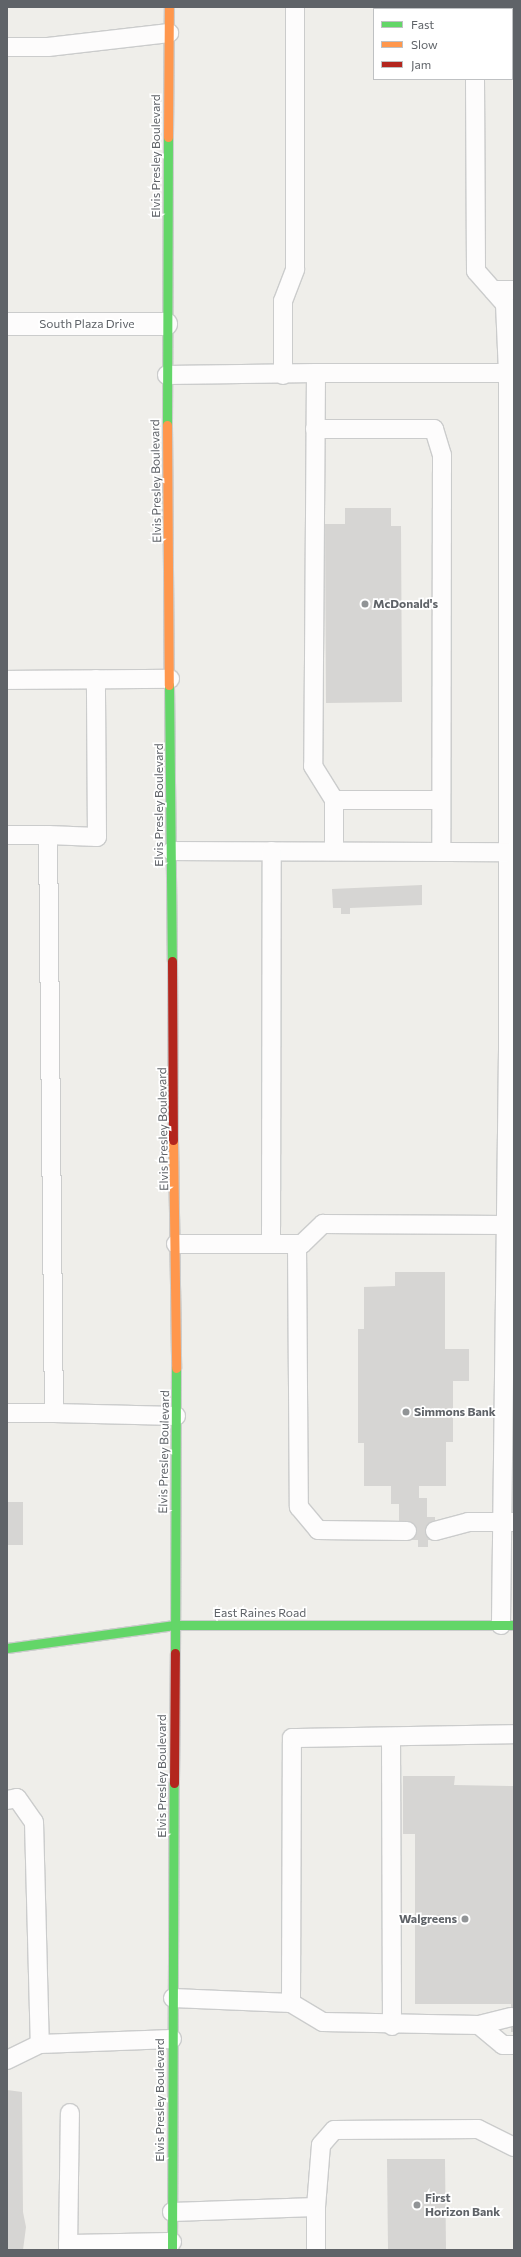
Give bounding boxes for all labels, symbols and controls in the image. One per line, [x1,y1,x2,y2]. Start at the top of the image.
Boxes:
legend [373,8,513,80]
text: Fast [411,17,434,31]
text: Slow [411,37,438,51]
text: Jam [411,57,431,71]
street label: Elvis Presley Boulevard [149,94,163,218]
street label: South Plaza Drive [39,317,135,331]
street label: Elvis Presley Boulevard [148,419,164,543]
place label: McDonald's [373,597,438,611]
marker: McDonald's [360,599,370,609]
street label: Elvis Presley Boulevard [152,743,166,867]
street label: Elvis Presley Boulevard [155,1067,171,1191]
street label: Elvis Presley Boulevard [156,1390,172,1514]
place label: Simmons Bank [414,1405,496,1419]
marker: Simmons Bank [401,1407,411,1417]
street label: East Raines Road [214,1606,306,1620]
street label: Elvis Presley Boulevard [155,1714,169,1838]
place label: Walgreens [399,1912,457,1926]
marker: Walgreens [460,1914,470,1924]
street label: Elvis Presley Boulevard [153,2038,167,2162]
place label: First Horizon Bank [425,2191,500,2219]
marker: First Horizon Bank [412,2200,422,2210]

